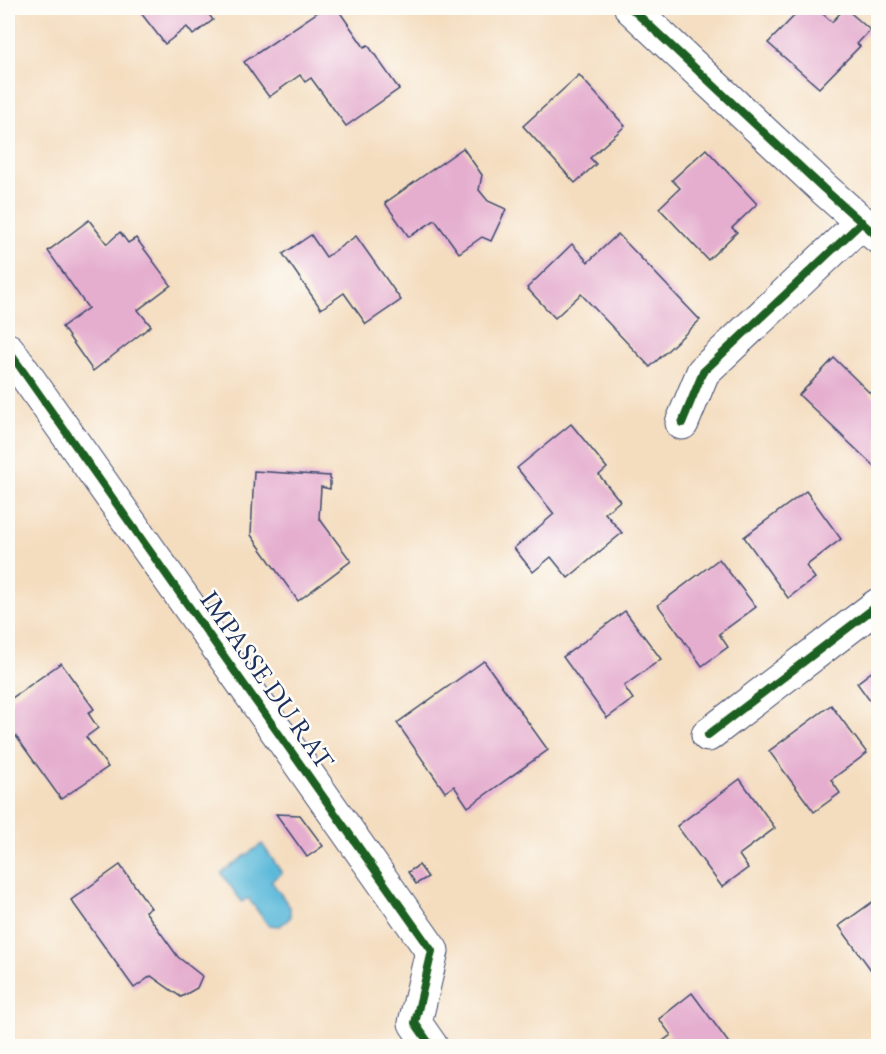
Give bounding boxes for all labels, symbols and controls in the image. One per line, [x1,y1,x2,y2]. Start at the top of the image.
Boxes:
street label: IMPASSE DU RAT [193,583,343,777]

